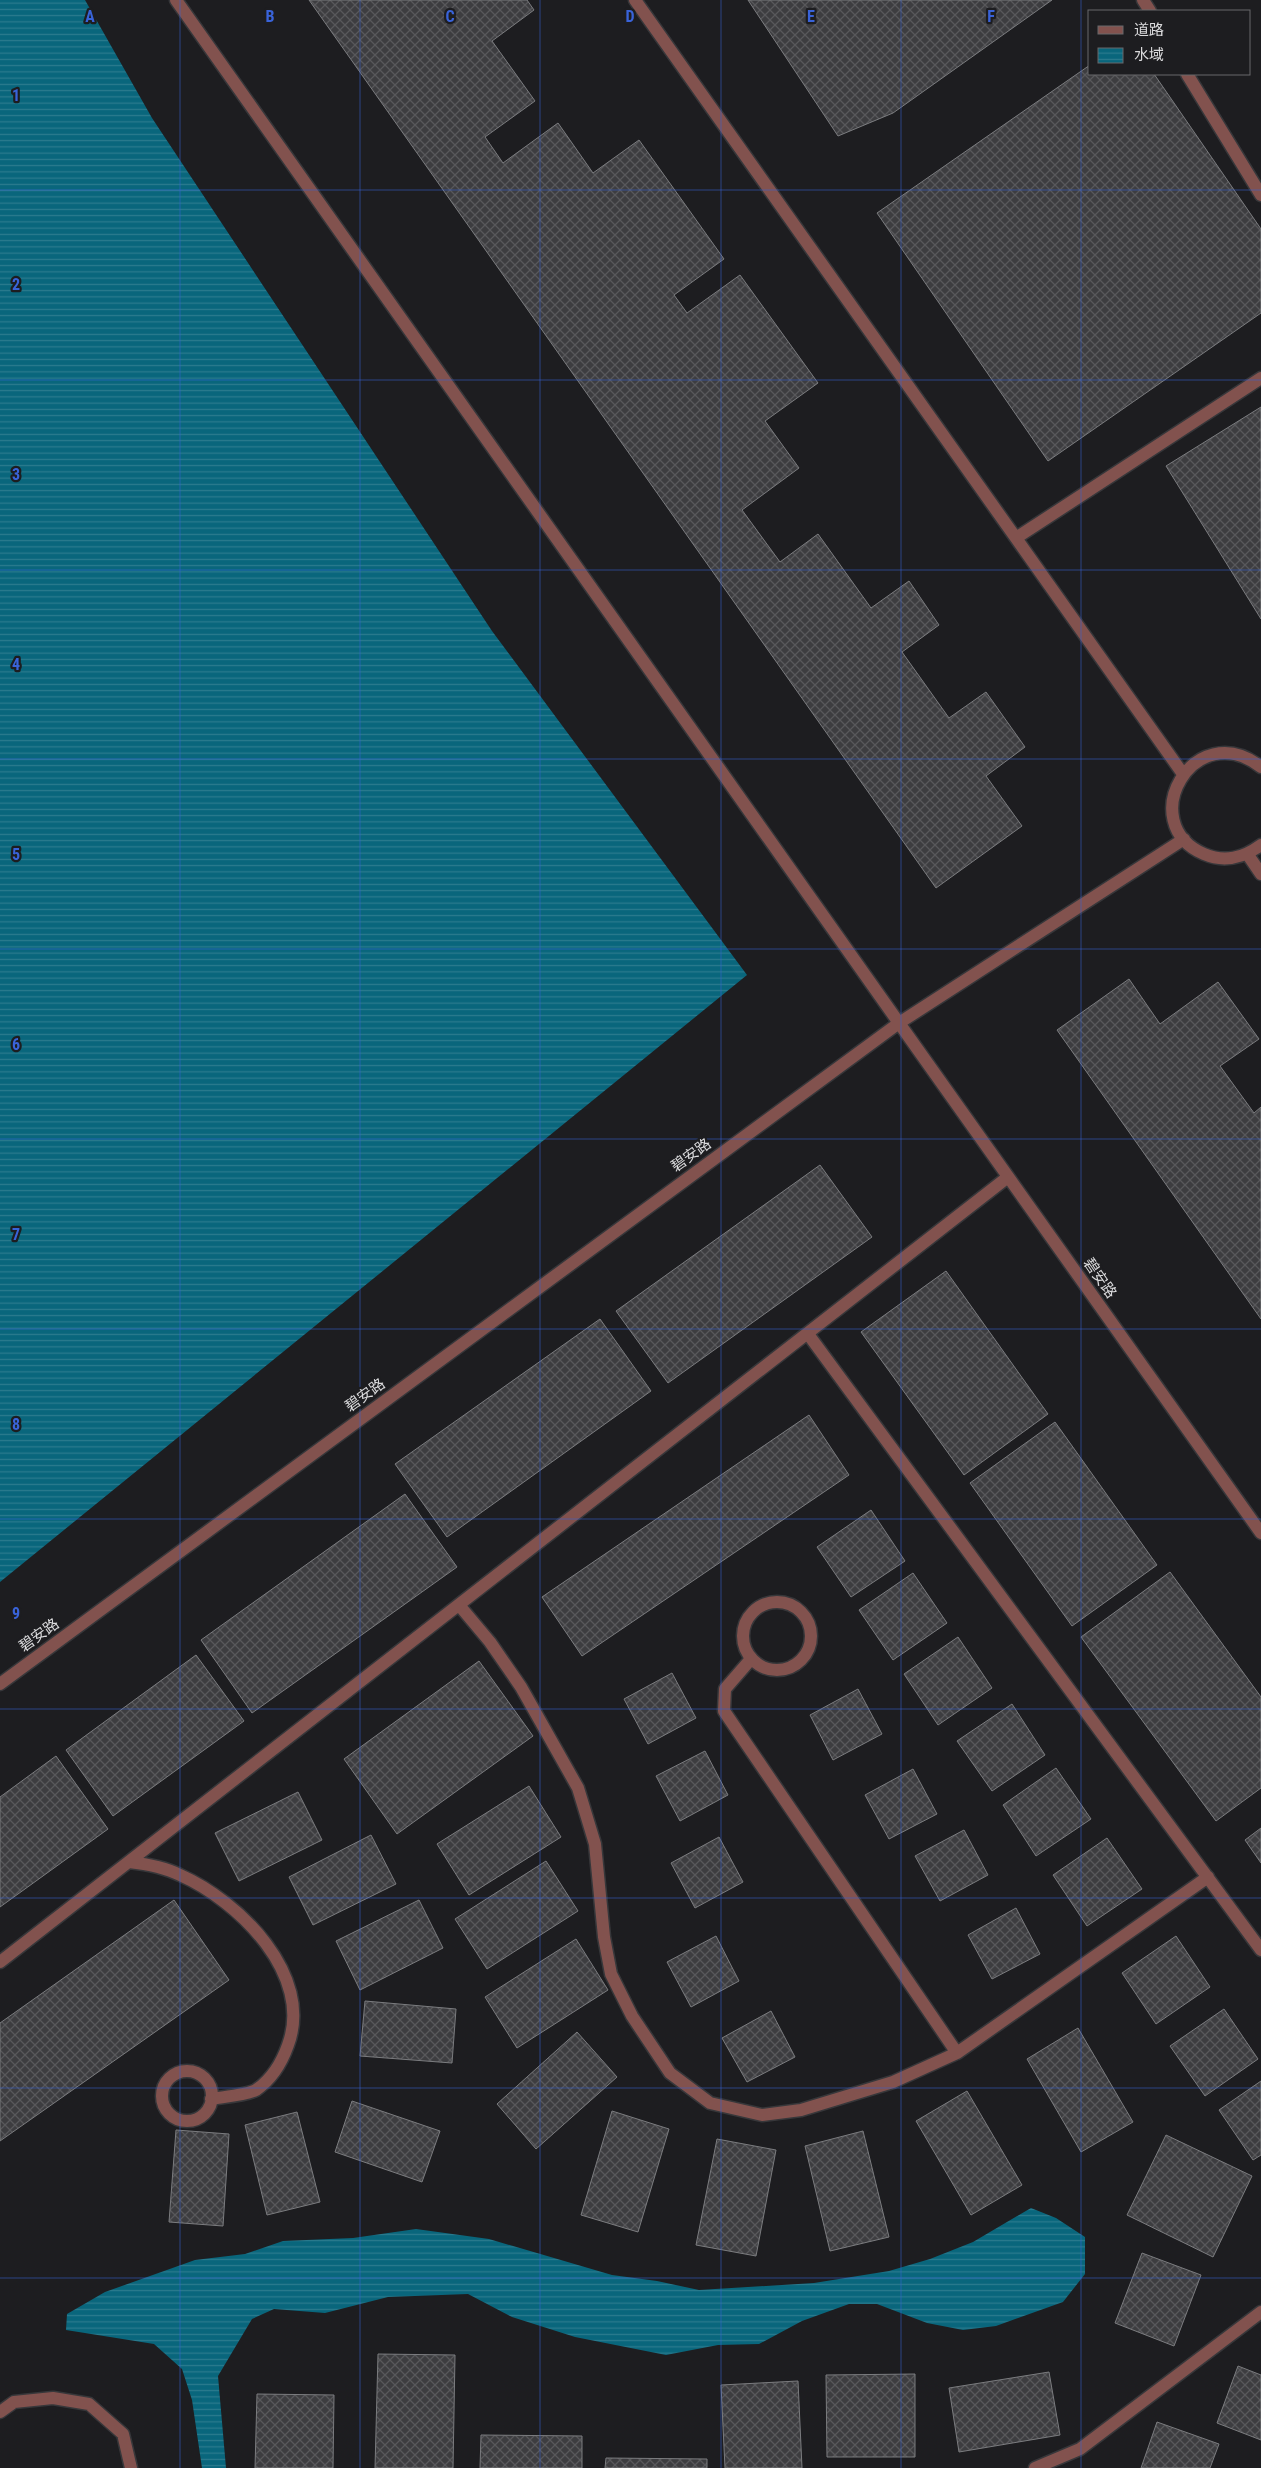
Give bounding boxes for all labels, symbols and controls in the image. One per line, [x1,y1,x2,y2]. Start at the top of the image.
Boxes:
text: A [85,7,95,26]
text: B [266,7,275,26]
text: C [445,7,455,26]
text: D [625,7,635,26]
text: E [807,7,815,26]
text: F [987,7,995,26]
legend [1088,10,1251,75]
text: 道路 [1134,21,1164,39]
text: 水域 [1134,46,1164,64]
text: 1 [12,86,20,105]
text: 2 [12,275,20,294]
text: 3 [12,465,20,484]
text: 4 [12,655,20,674]
text: 5 [12,845,20,864]
text: 6 [12,1035,20,1054]
street label: 碧安路 [668,1134,714,1176]
text: 7 [12,1225,20,1244]
street label: 碧安路 [1080,1254,1120,1302]
street label: 碧安路 [342,1374,388,1416]
text: 8 [12,1415,20,1434]
text: 9 [12,1604,20,1623]
street label: 碧安路 [16,1614,62,1656]

